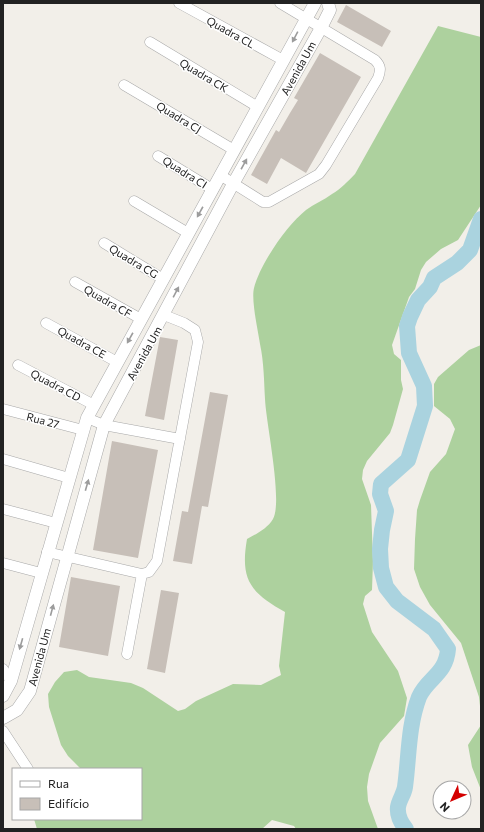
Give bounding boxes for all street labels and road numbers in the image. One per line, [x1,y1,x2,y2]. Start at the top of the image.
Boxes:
street label: Quadra CL [205,13,257,51]
street label: Avenida Um [278,39,318,97]
street label: Quadra CK [177,55,231,95]
street label: Quadra CJ [154,99,204,136]
street label: Quadra CI [160,153,210,191]
street label: Quadra CG [107,241,161,281]
street label: Quadra CF [82,282,134,320]
street label: Quadra CE [55,323,109,361]
street label: Avenida Um [124,324,164,382]
street label: Quadra CD [29,366,83,404]
street label: Rua 27 [25,409,61,431]
street label: Avenida Um [25,627,53,687]

